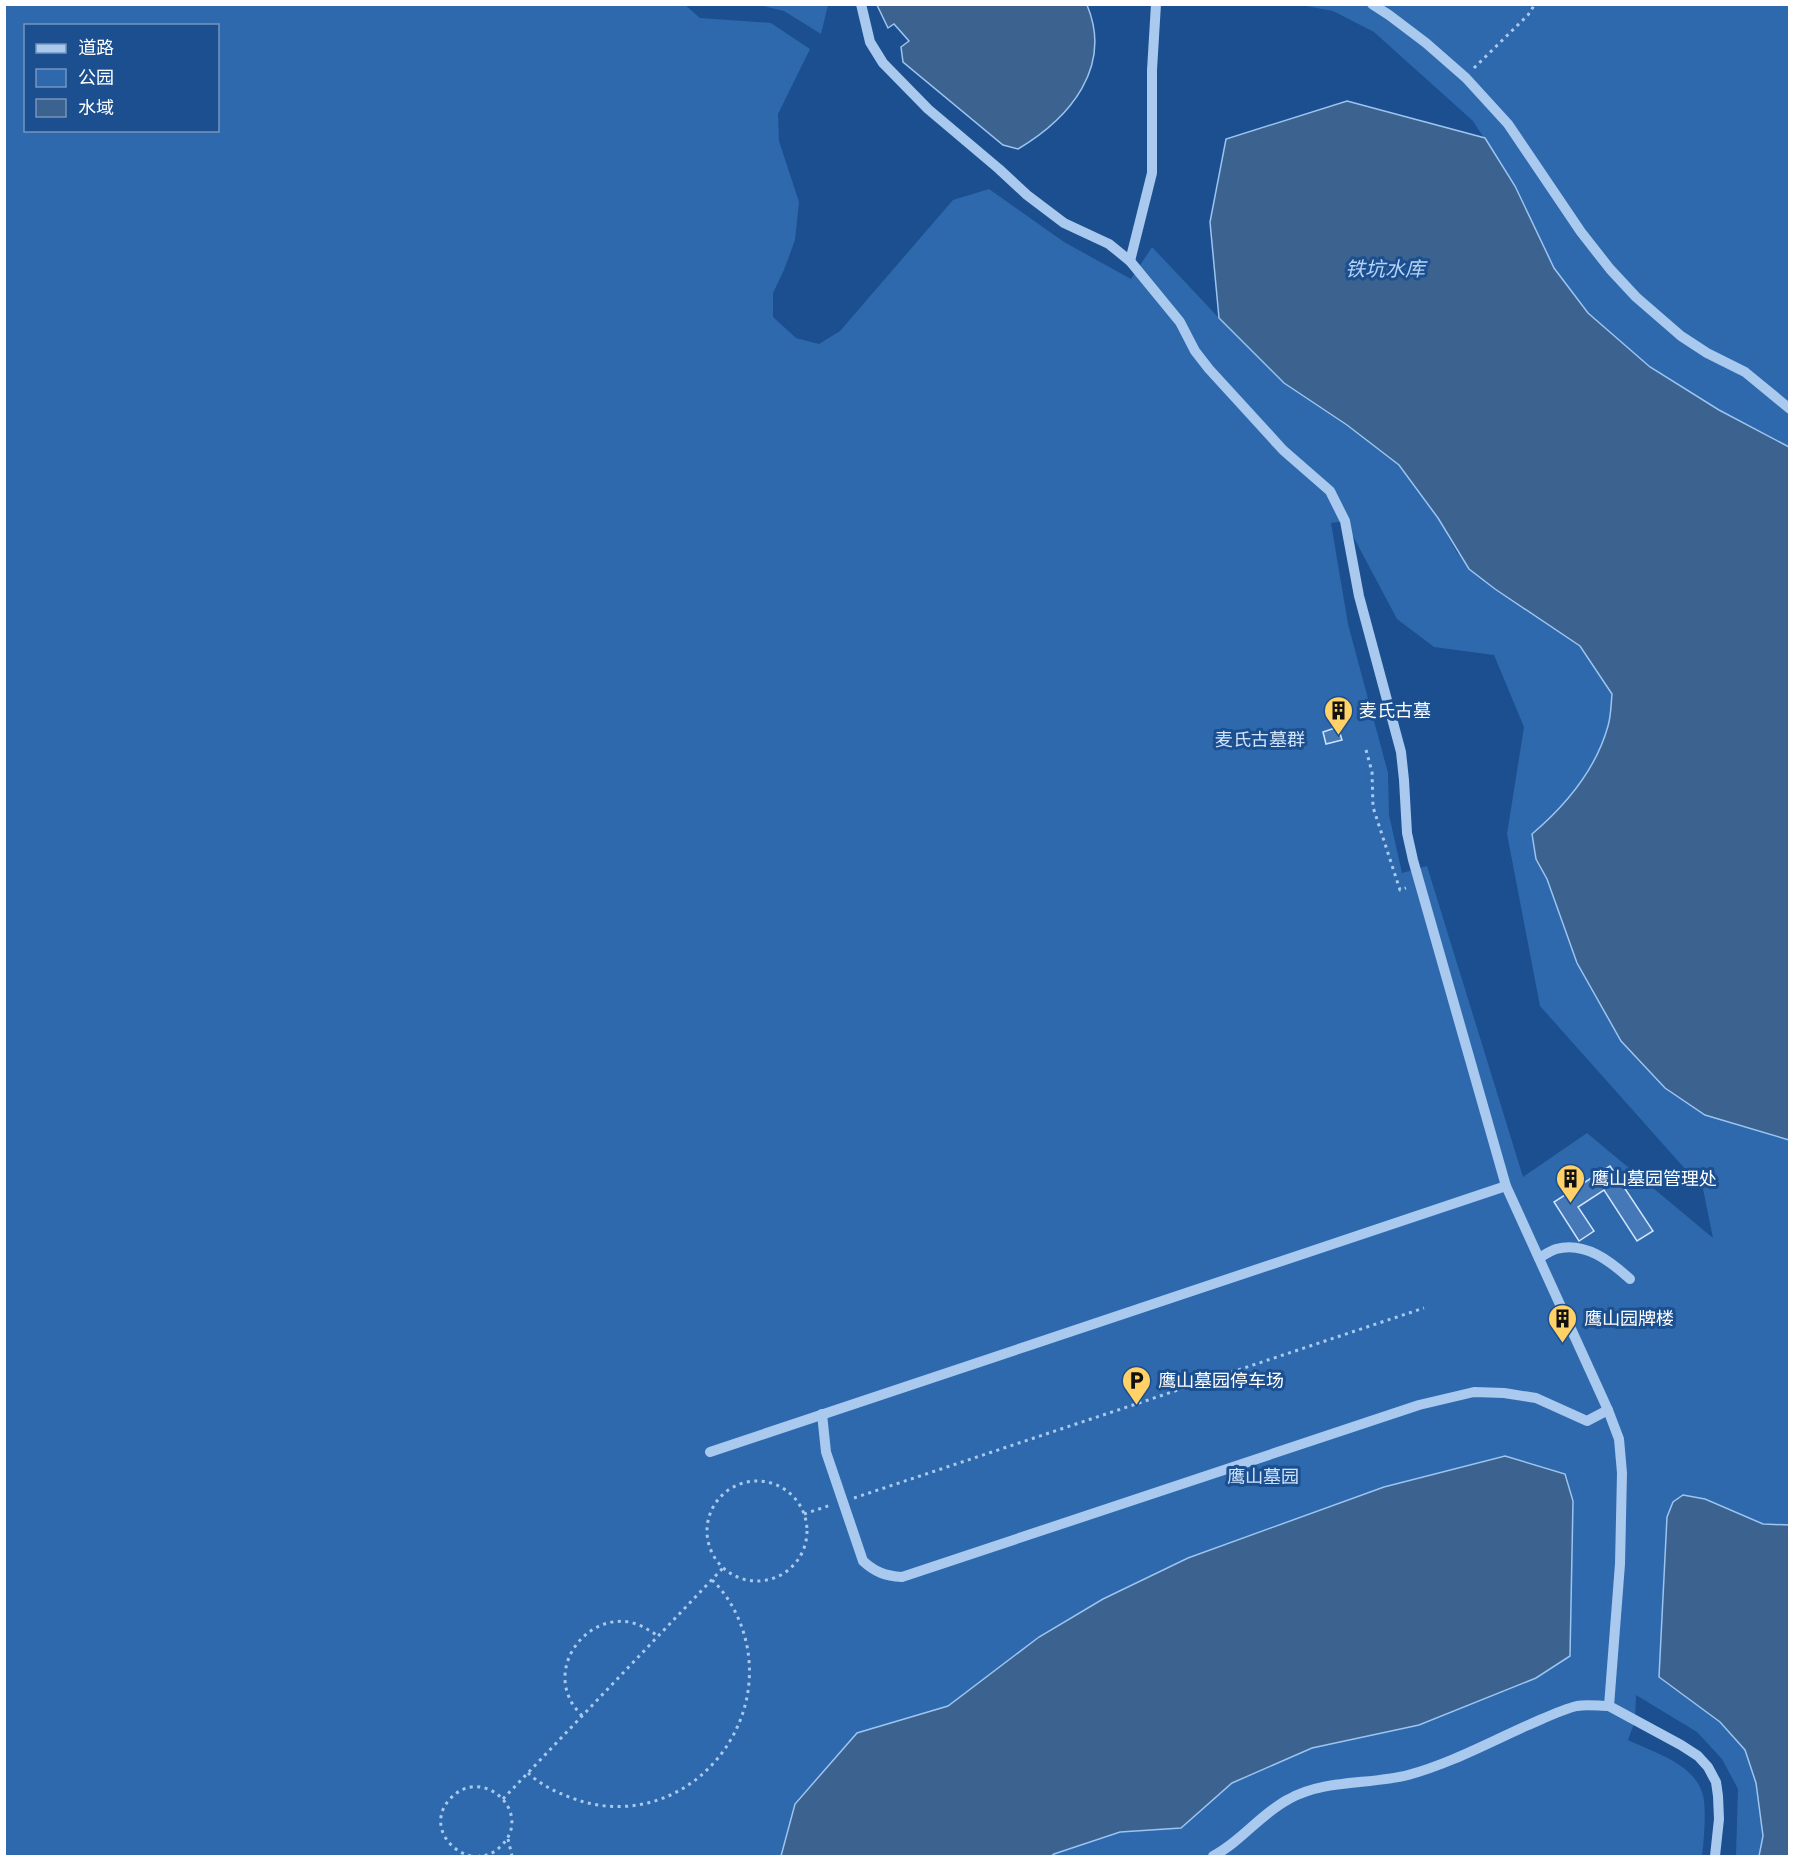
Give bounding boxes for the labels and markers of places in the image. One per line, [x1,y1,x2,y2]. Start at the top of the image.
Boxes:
building icon: 麦氏古墓 [1322,694,1354,736]
place label: 麦氏古墓 [1359,699,1431,722]
building icon: 鹰山墓园管理处 [1554,1162,1586,1204]
place label: 鹰山墓园管理处 [1591,1167,1717,1190]
building icon: 鹰山园牌楼 [1547,1302,1579,1344]
place label: 鹰山园牌楼 [1584,1307,1674,1330]
parking icon: 鹰山墓园停车场 [1121,1364,1153,1406]
place label: 鹰山墓园停车场 [1158,1369,1284,1392]

